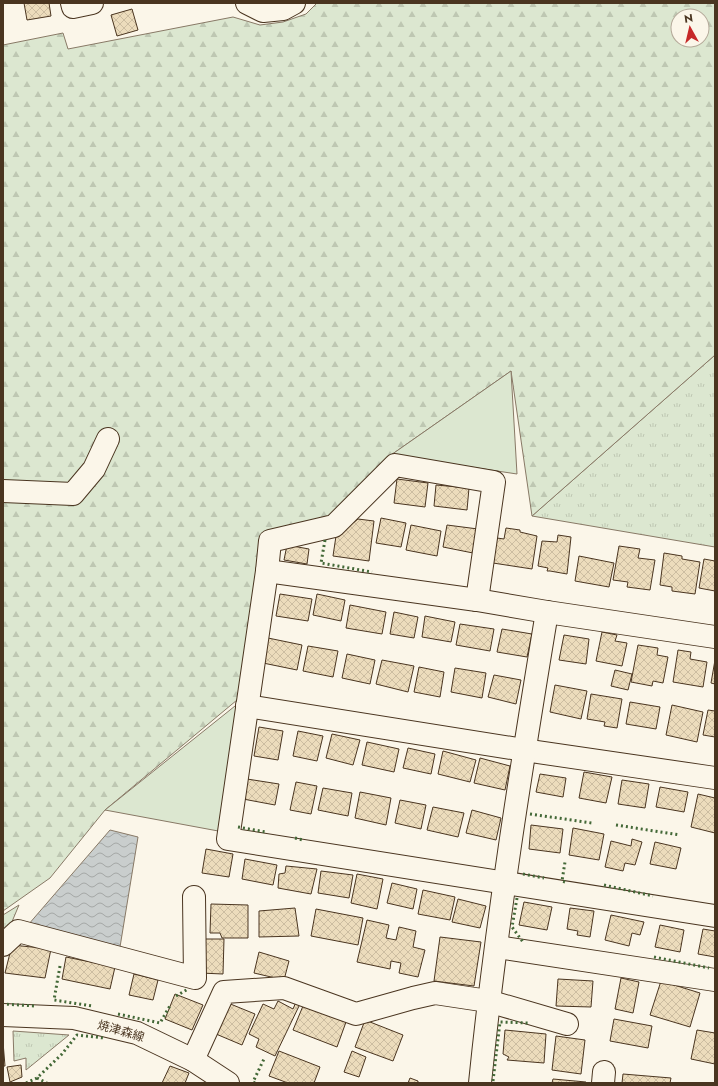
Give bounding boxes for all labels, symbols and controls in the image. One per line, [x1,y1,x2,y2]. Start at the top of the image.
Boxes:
north arrow [670,8,710,48]
text: N [683,10,694,27]
street label: 焼津森線 [95,1016,147,1046]

